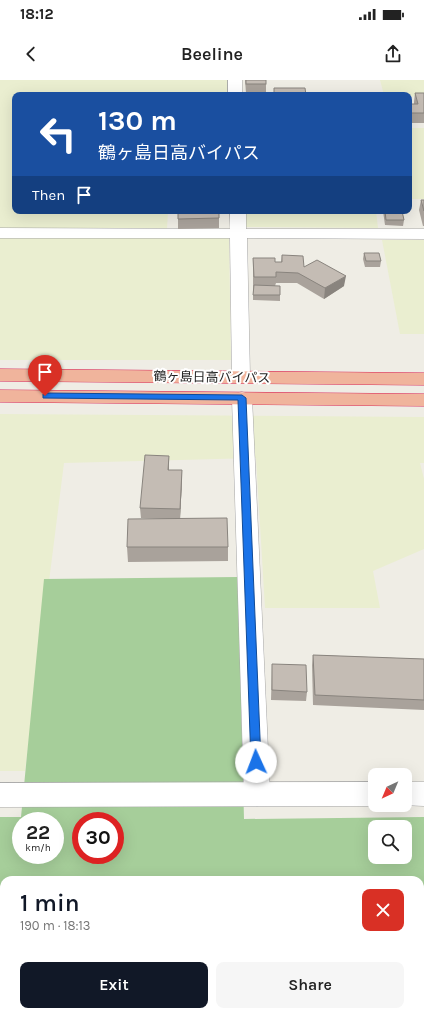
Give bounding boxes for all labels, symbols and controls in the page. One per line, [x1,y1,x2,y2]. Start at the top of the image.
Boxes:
text: 18:12 [20,5,54,23]
icon: back [20,43,42,65]
text: Beeline [181,43,243,65]
icon: share [382,43,404,65]
text: 130 m [98,104,177,137]
icon: left [32,108,84,160]
text: 鶴ヶ島日高バイパス [98,142,260,164]
icon: arrive [73,184,95,206]
text: Then [32,186,65,204]
pin [28,355,62,396]
icon: arrive [34,361,56,383]
street label: 鶴ヶ島日高バイパス [154,368,270,386]
position arrow [235,741,277,783]
north arrow [368,768,412,812]
map controls [368,768,412,864]
speed limit sign: 30 [72,812,124,864]
button: search [368,820,412,864]
text: 22 [26,821,50,844]
text: km/h [25,842,51,854]
text: 1 min [20,889,80,917]
button: close [362,889,404,931]
text: 190 m · 18:13 [20,918,91,933]
button: Exit [20,962,208,1008]
button: Share [216,962,404,1008]

